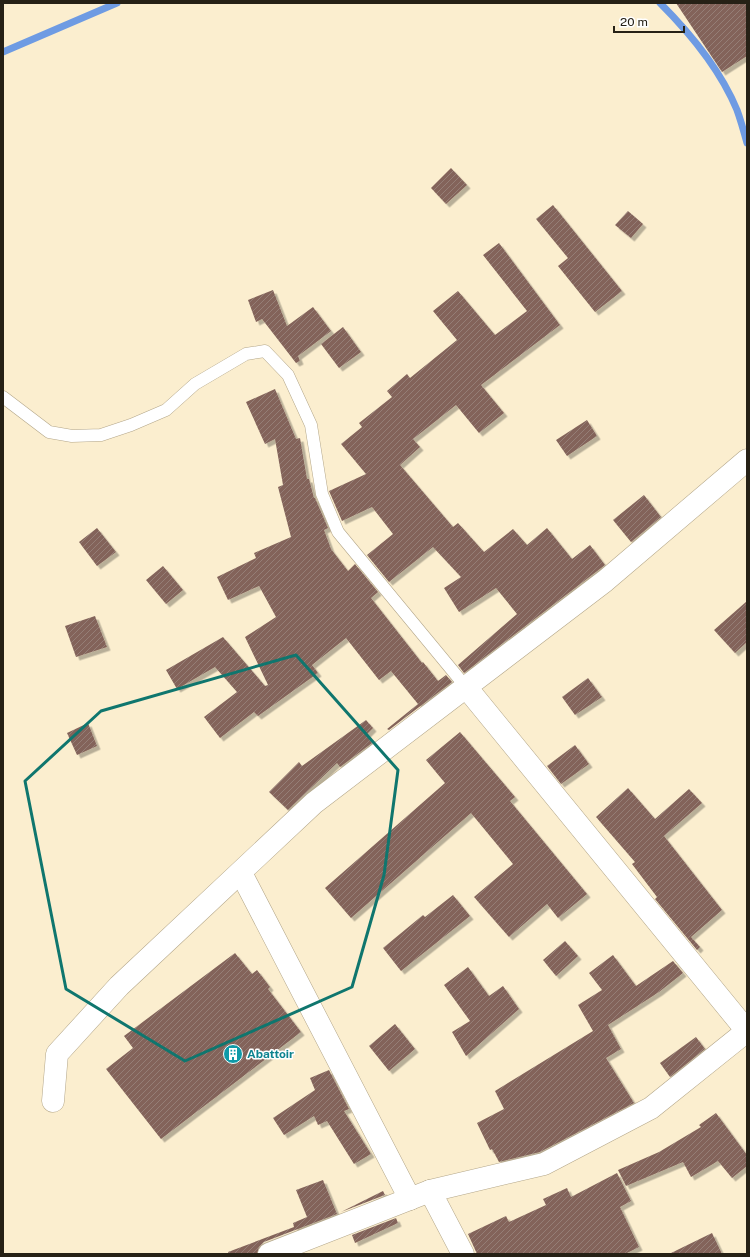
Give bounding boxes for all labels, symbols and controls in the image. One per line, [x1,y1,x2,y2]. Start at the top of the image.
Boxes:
scale bar [614,8,684,34]
text: 20 m [620,15,648,29]
building icon: Abattoir [222,1043,244,1065]
place label: Abattoir [247,1047,294,1061]

